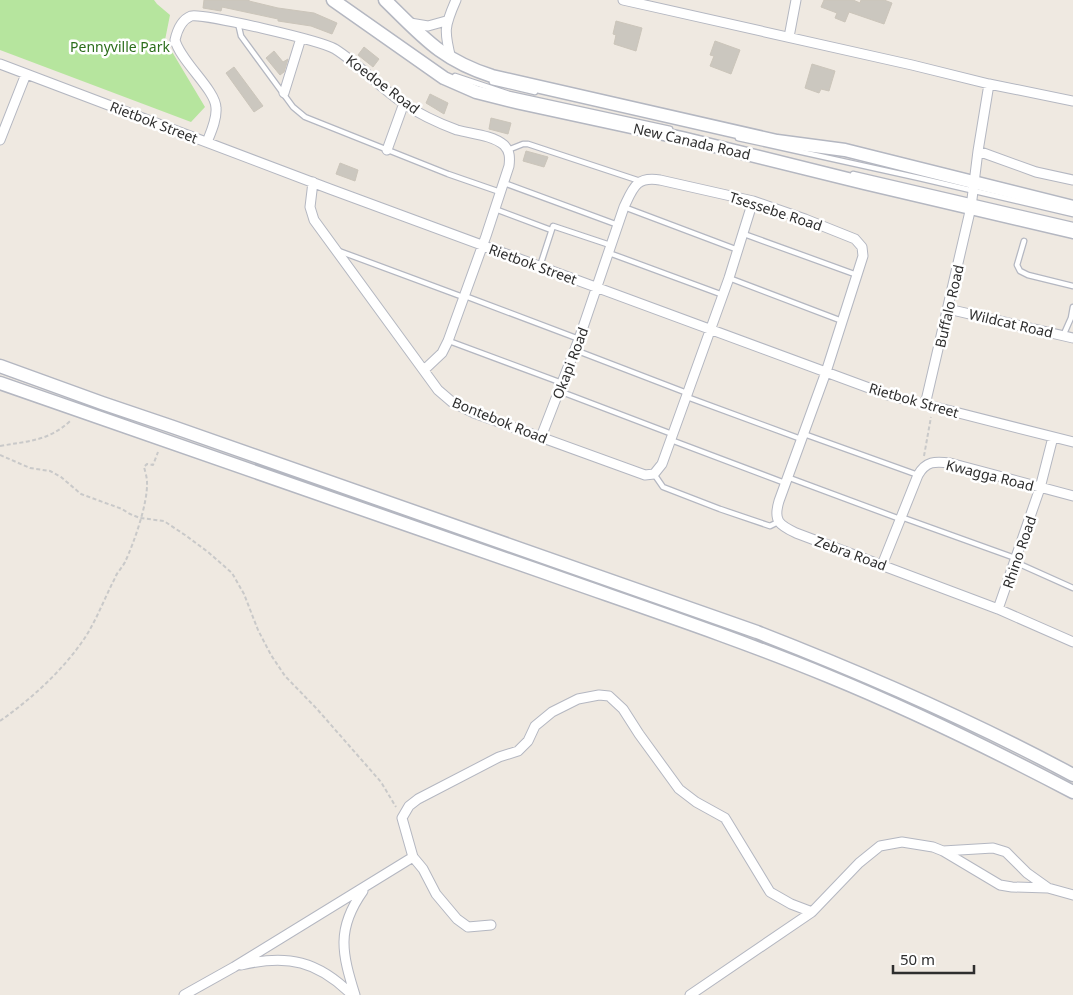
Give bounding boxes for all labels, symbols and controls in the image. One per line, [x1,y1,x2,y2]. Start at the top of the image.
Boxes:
park label: Pennyville Park [70,37,170,56]
street label: Koedoe Road [342,50,424,118]
street label: Rietbok Street [107,97,201,147]
street label: New Canada Road [631,118,753,164]
street label: Tsessebe Road [727,187,825,235]
street label: Rietbok Street [486,239,580,289]
street label: Buffalo Road [930,263,968,349]
street label: Wildcat Road [967,304,1055,342]
street label: Okapi Road [548,324,592,402]
street label: Rietbok Street [867,378,961,422]
street label: Bontebok Road [450,392,550,448]
street label: Kwagga Road [944,455,1036,495]
street label: Rhino Road [998,513,1040,591]
street label: Zebra Road [812,531,890,575]
scale bar [893,942,974,974]
text: 50 m [900,949,935,969]

